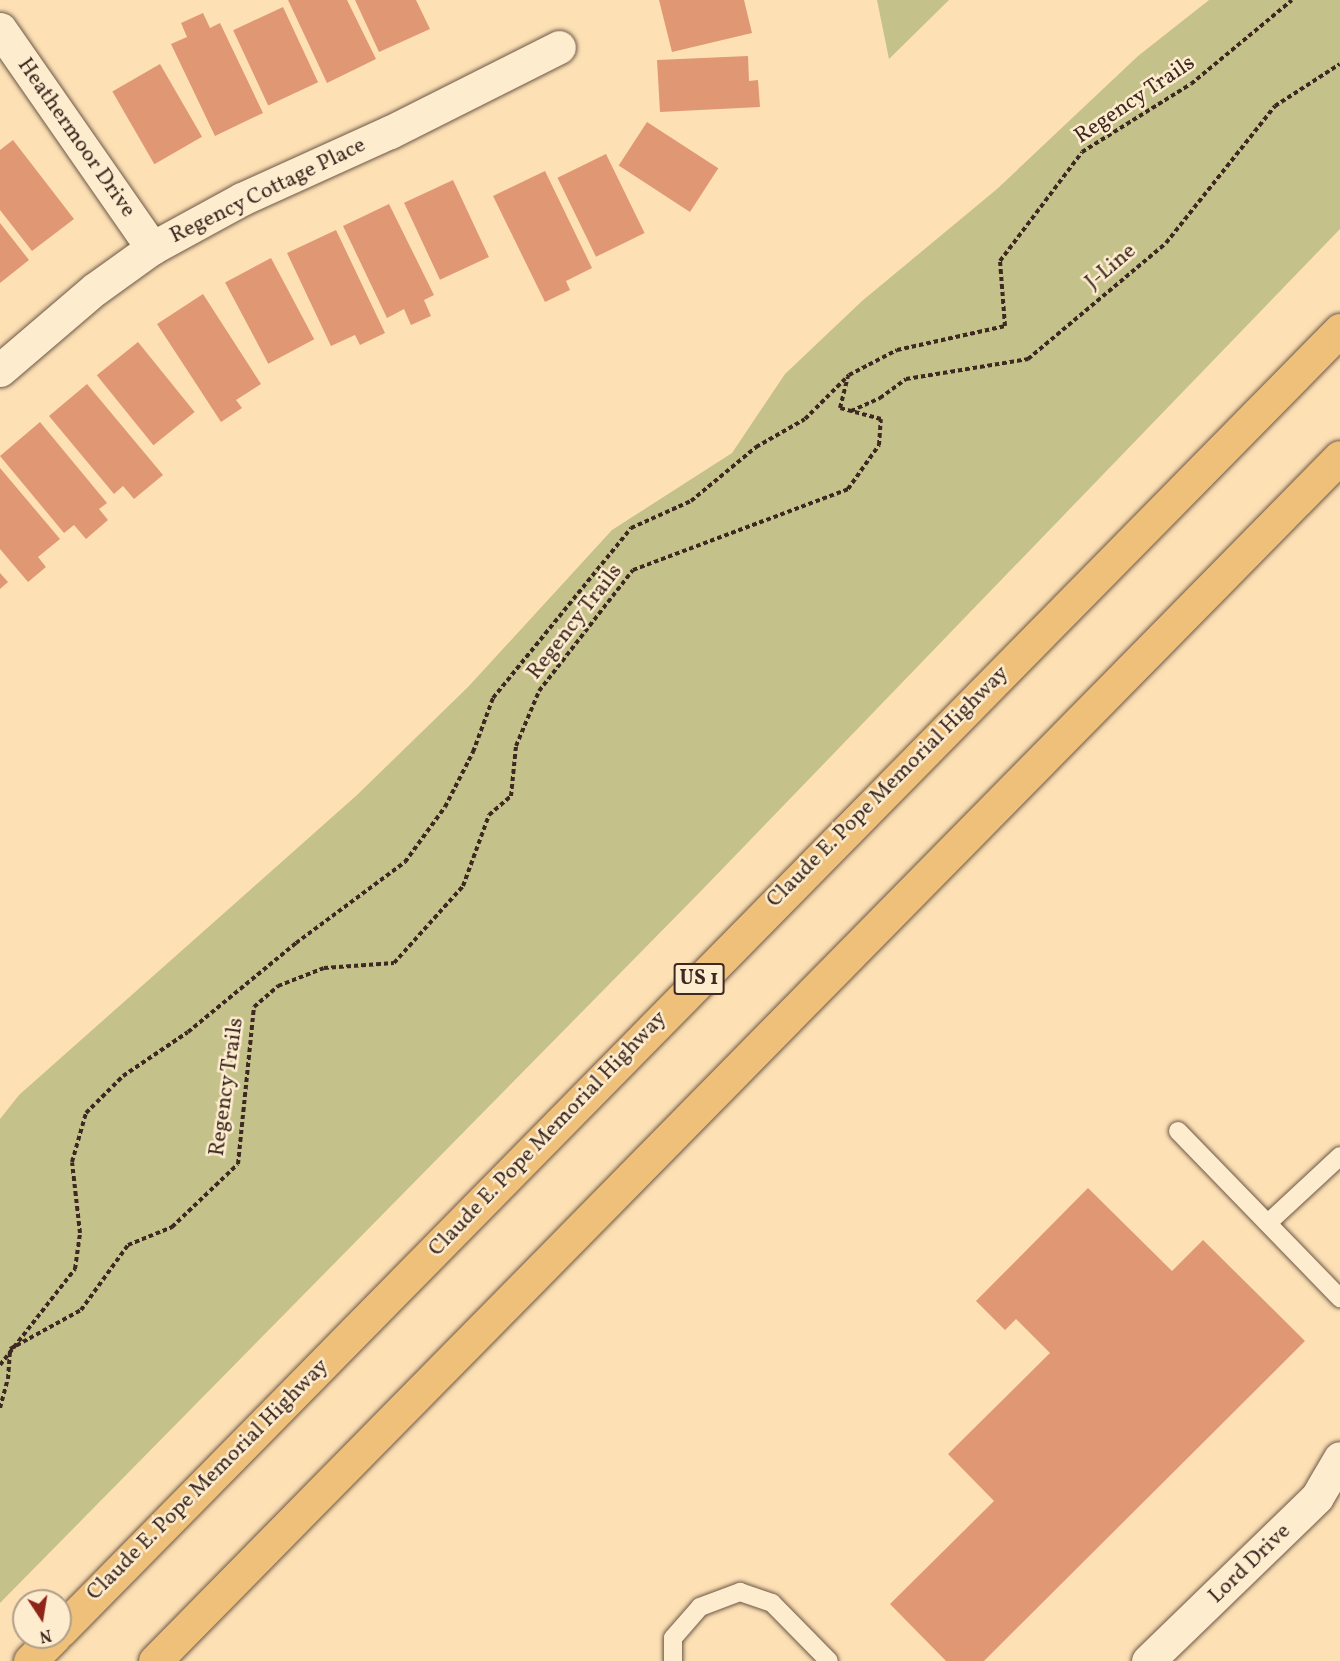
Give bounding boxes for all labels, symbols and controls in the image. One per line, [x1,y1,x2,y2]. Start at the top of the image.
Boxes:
street label: Regency Trails [1069,50,1201,150]
street label: Heathermoor Drive [11,53,141,223]
street label: Regency Cottage Place [166,132,370,250]
street label: J-Line [1080,238,1142,296]
street label: Regency Trails [521,558,629,686]
street label: Claude E. Pope Memorial Highway [762,661,1014,913]
road number: US 1 [674,961,724,997]
street label: Claude E. Pope Memorial Highway [423,1006,673,1262]
street label: Regency Trails [204,1015,250,1159]
street label: Claude E. Pope Memorial Highway [82,1354,334,1606]
street label: Lord Drive [1204,1518,1296,1610]
north arrow [12,1589,72,1649]
text: N [37,1623,53,1647]

